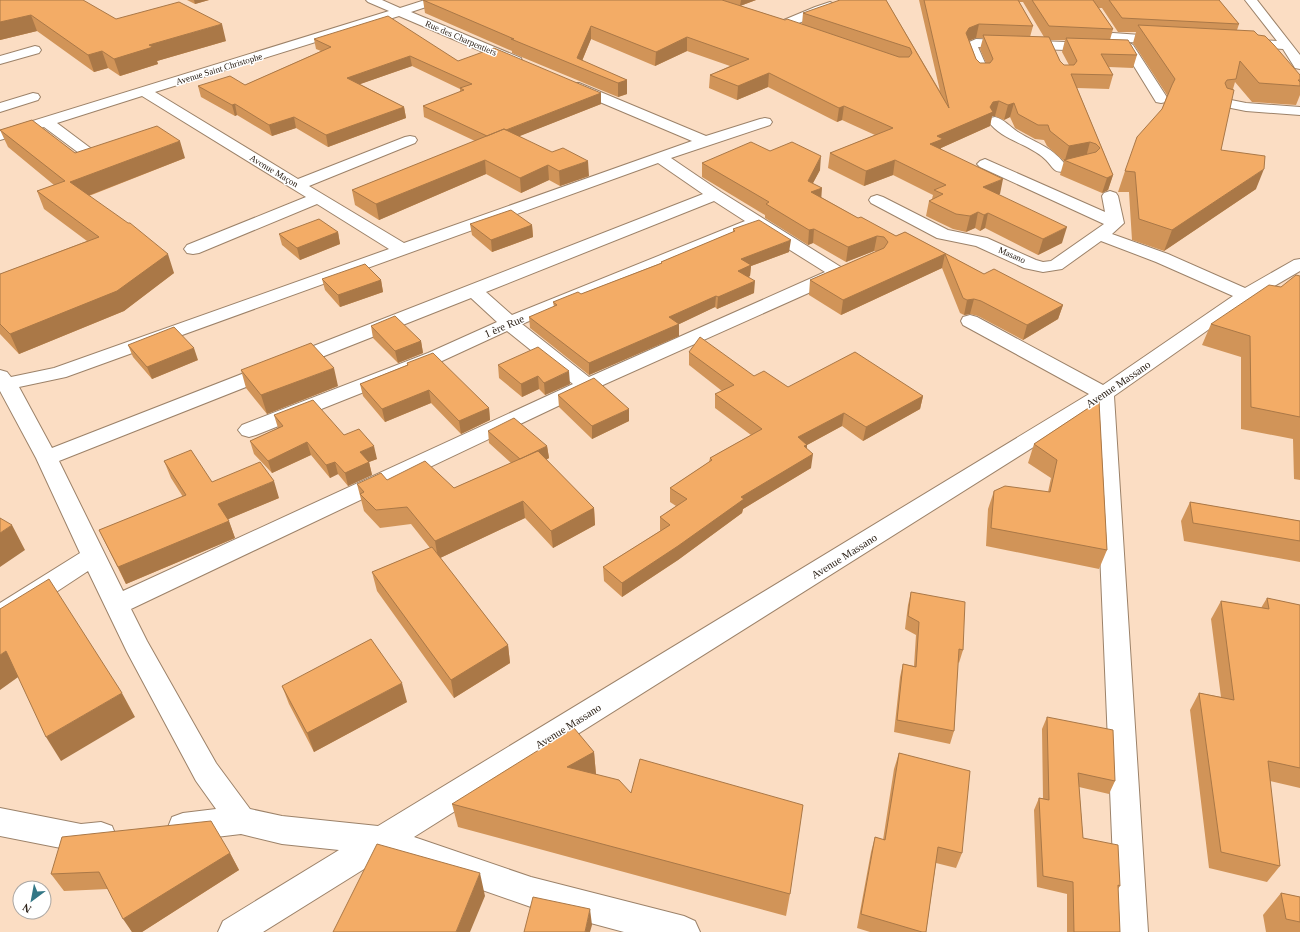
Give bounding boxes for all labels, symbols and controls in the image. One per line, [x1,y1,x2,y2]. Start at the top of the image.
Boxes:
street label: Rue des Charpentiers [424,18,499,58]
street label: Avenue Saint Christophe [175,51,263,87]
street label: Avenue Maçon [248,153,300,190]
street label: Masano [997,245,1028,266]
street label: 1 ère Rue [482,312,526,340]
street label: Avenue Massano [1083,358,1153,410]
street label: Avenue Massano [809,531,880,581]
street label: Avenue Massano [533,701,604,751]
north arrow [12,880,52,920]
text: N [20,901,33,916]

